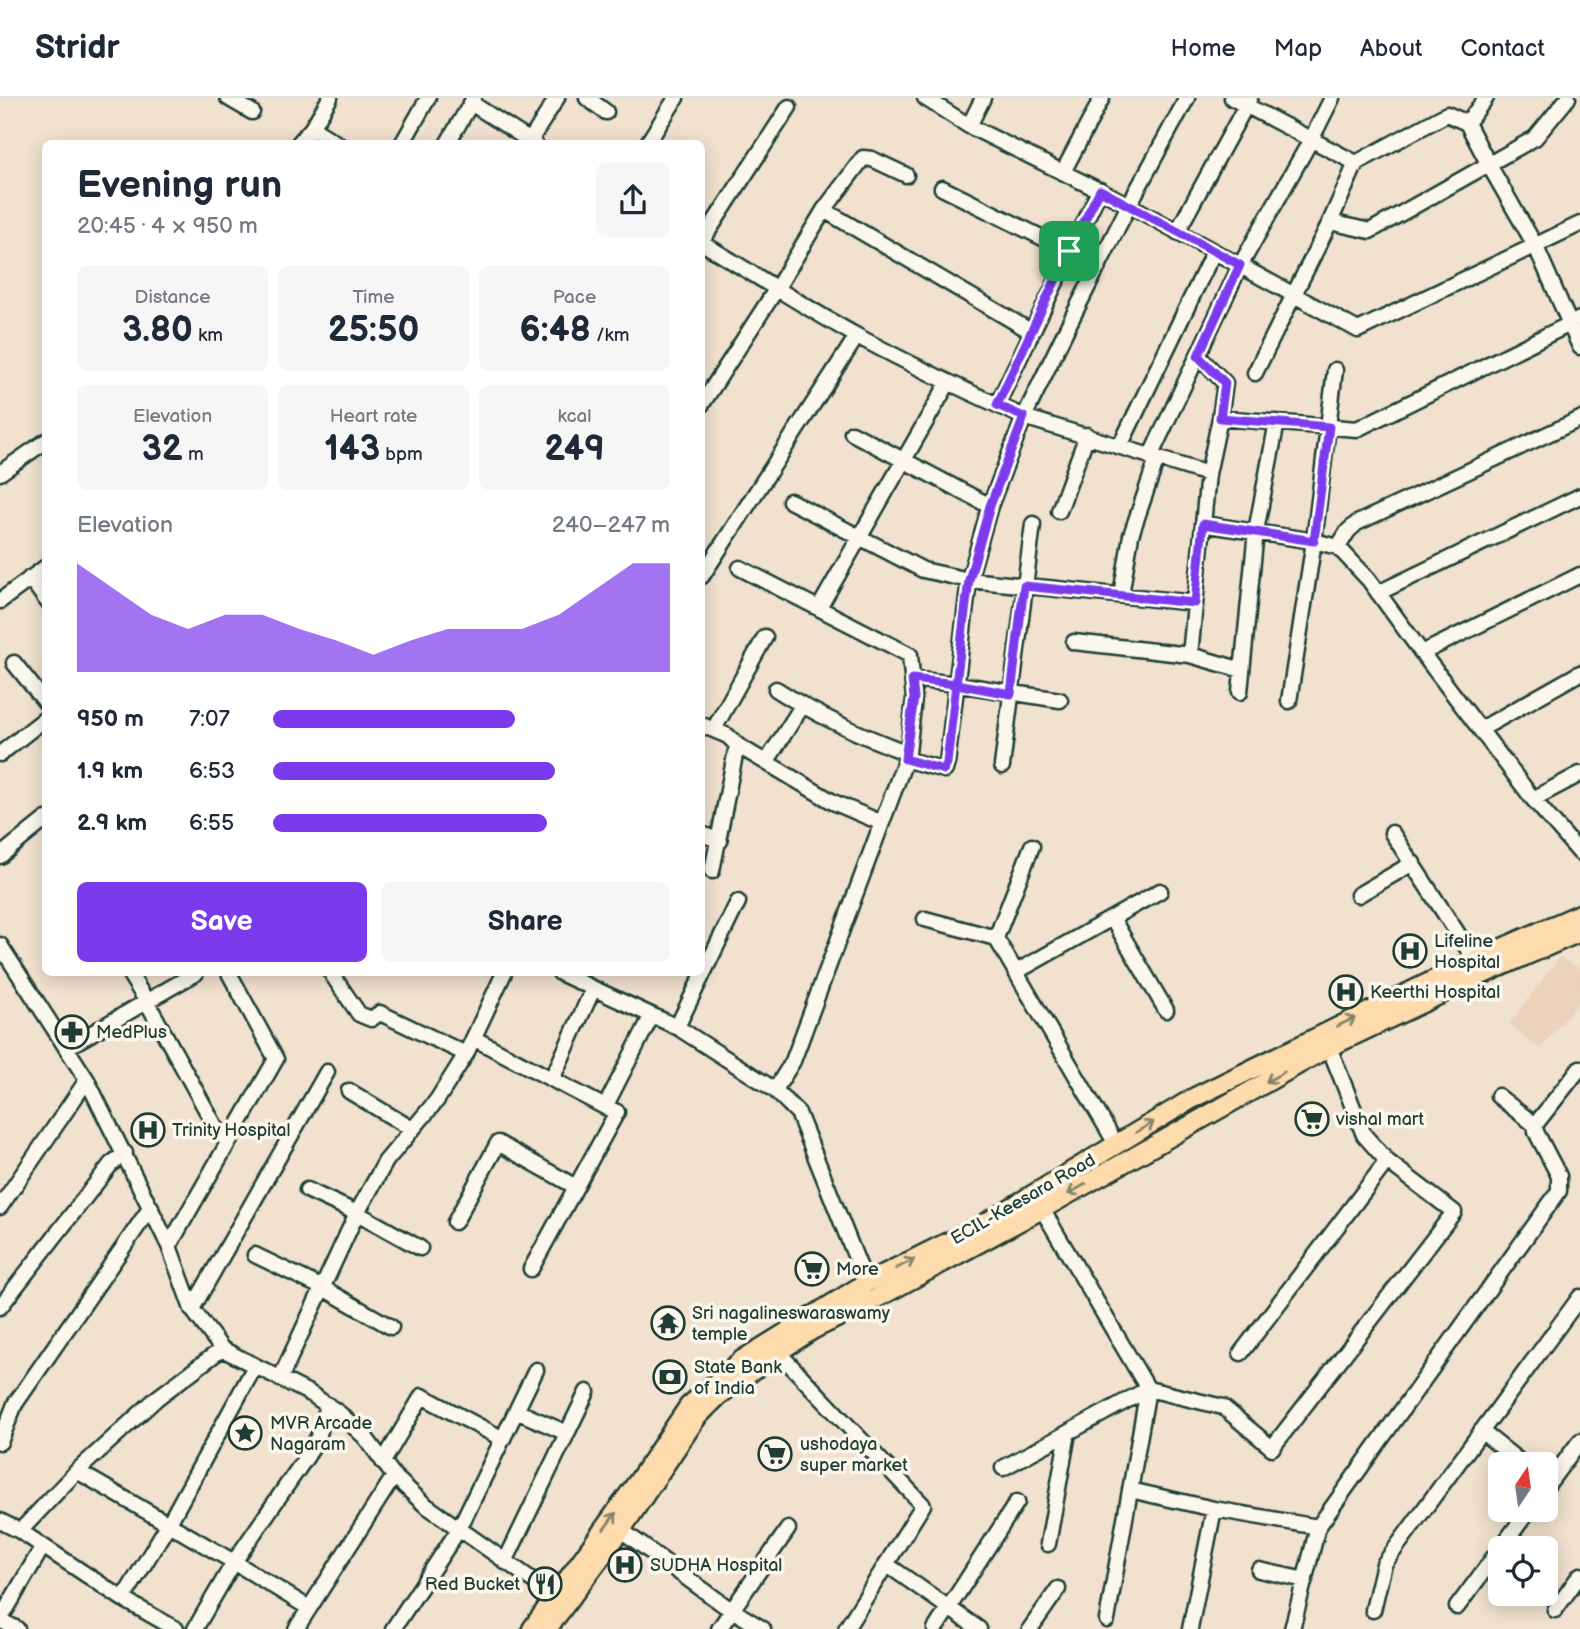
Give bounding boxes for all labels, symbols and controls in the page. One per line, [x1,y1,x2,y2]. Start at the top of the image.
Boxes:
text: Stridr [35,28,120,68]
text: Home [1171,34,1236,63]
text: Map [1274,34,1322,63]
text: About [1360,34,1422,63]
text: Contact [1460,34,1545,63]
text: Evening run [77,163,282,208]
button: share [596,163,670,237]
text: 20:45 · 4 × 950 m [77,212,258,240]
pin [1039,221,1099,281]
icon: arrive [1050,232,1088,270]
text: Distance [135,286,210,309]
text: Time [352,286,395,309]
text: Pace [553,286,596,309]
text: 3.80 [122,309,193,352]
text: 25:50 [328,309,419,352]
text: 6:48 [519,309,591,352]
text: km [193,324,223,347]
text: /km [591,324,630,347]
text: Elevation [133,405,212,428]
text: Heart rate [330,405,417,428]
text: kcal [557,405,592,428]
text: 32 [141,428,183,471]
text: 143 [324,428,380,471]
text: 249 [544,428,605,471]
text: m [183,443,204,466]
text: bpm [380,443,423,466]
text: Elevation [77,511,173,539]
text: 240–247 m [552,511,670,539]
text: 950 m [77,705,144,733]
text: 7:07 [189,705,230,733]
text: 1.9 km [77,757,143,785]
text: 6:53 [189,757,235,785]
text: 2.9 km [77,809,147,837]
text: 6:55 [189,809,234,837]
button: Save [77,882,367,962]
button: Share [381,882,670,962]
place label: Lifeline Hospital [1434,931,1500,973]
hospital icon: Lifeline Hospital [1391,932,1429,970]
hospital icon: Keerthi Hospital [1327,973,1365,1011]
place label: Keerthi Hospital [1370,982,1500,1003]
pharmacy icon: MedPlus [53,1013,91,1051]
one-way arrow [1335,1015,1356,1029]
place label: MedPlus [96,1022,167,1043]
one-way arrow [1266,1070,1286,1084]
supermarket icon: vishal mart [1293,1100,1331,1138]
place label: vishal mart [1335,1109,1425,1130]
hospital icon: Trinity Hospital [129,1111,167,1149]
place label: Trinity Hospital [172,1120,290,1141]
one-way arrow [1134,1120,1154,1134]
street label: ECIL-Keesara Road [947,1149,1099,1249]
one-way arrow [1068,1182,1088,1196]
supermarket icon: More [793,1250,831,1288]
one-way arrow [894,1257,915,1270]
place label: More [836,1259,879,1280]
place label: Sri nagalineswaraswamy temple [692,1303,891,1345]
temple icon: Sri nagalineswaraswamy temple [649,1304,687,1342]
place label: State Bank of India [694,1357,782,1399]
bank icon: State Bank of India [651,1358,689,1396]
place label: MVR Arcade Nagaram [270,1413,373,1455]
place icon: MVR Arcade Nagaram [226,1414,264,1452]
place label: ushodaya super market [800,1434,908,1476]
supermarket icon: ushodaya super market [756,1435,794,1473]
north arrow [1488,1452,1558,1522]
map controls [1488,1452,1558,1606]
one-way arrow [602,1512,617,1531]
button: locate [1488,1536,1558,1606]
hospital icon: SUDHA Hospital [606,1546,644,1584]
place label: SUDHA Hospital [650,1555,782,1576]
restaurant icon: Red Bucket [526,1565,564,1603]
place label: Red Bucket [425,1574,520,1595]

